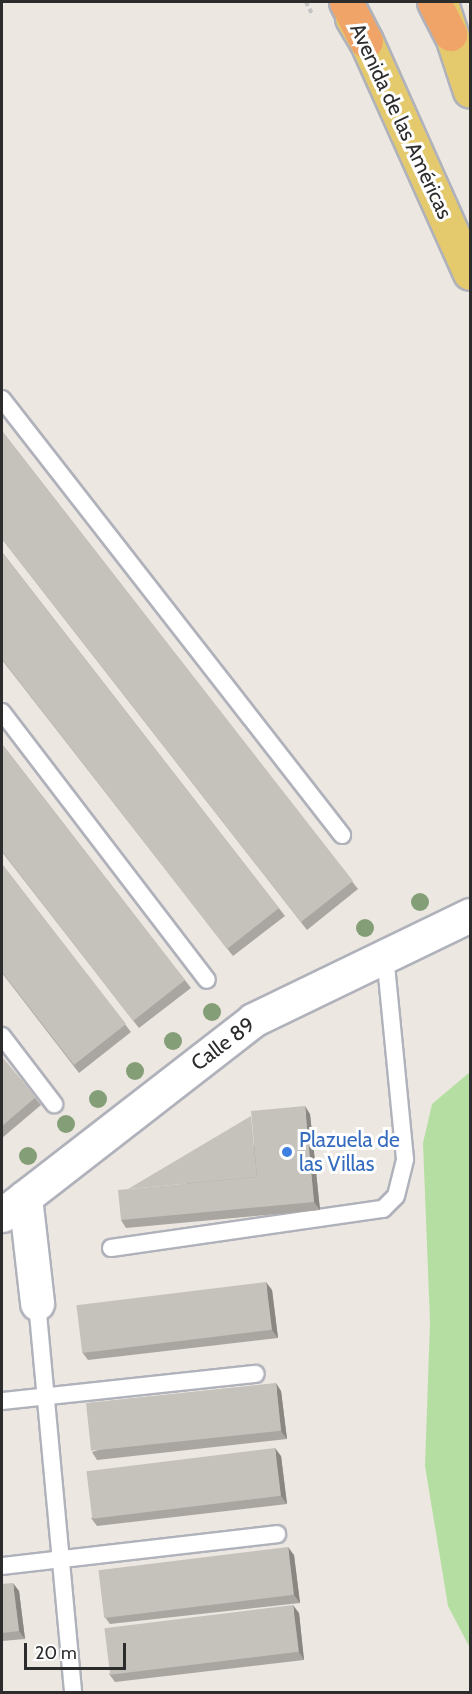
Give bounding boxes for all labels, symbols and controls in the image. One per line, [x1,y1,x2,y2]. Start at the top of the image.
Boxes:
street label: Avenida de las Américas [345,19,457,223]
street label: Calle 89 [186,1012,260,1076]
place label: Plazuela de las Villas [299,1127,400,1177]
marker: Plazuela de las Villas [280,1145,294,1159]
scale bar [27,1631,129,1669]
text: 20 m [35,1642,77,1664]

